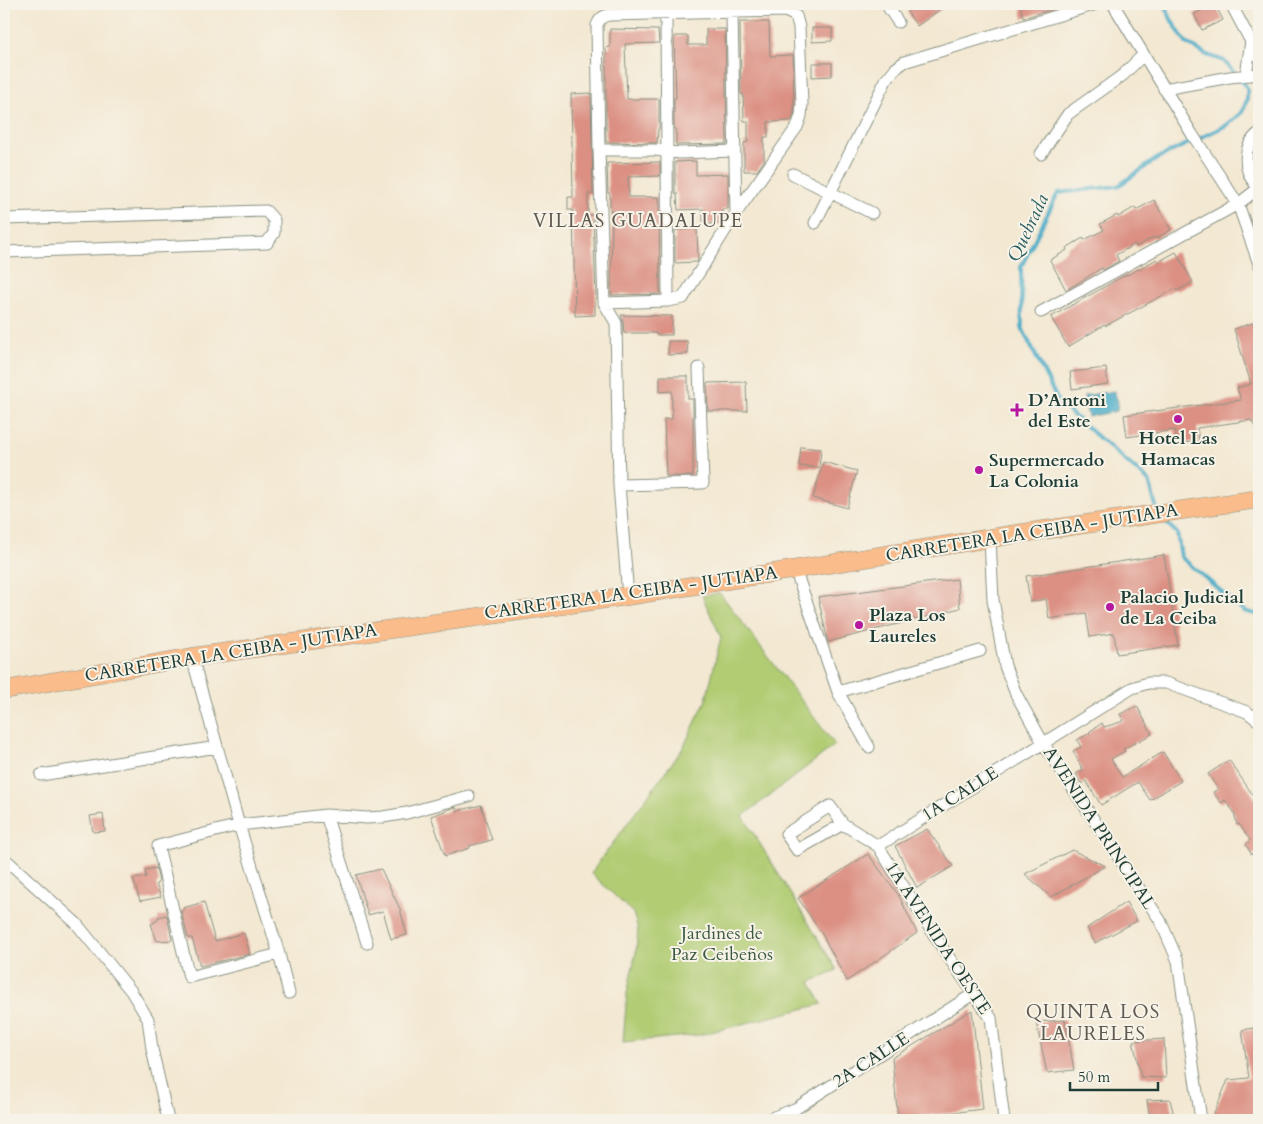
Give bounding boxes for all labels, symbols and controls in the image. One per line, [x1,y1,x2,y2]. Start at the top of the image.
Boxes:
water label: Quebrada [1001,189,1055,266]
district label: VILLAS GUADALUPE [533,208,743,234]
place label: D’Antoni del Este [1028,388,1106,434]
marker: D’Antoni del Este [1010,403,1024,417]
marker: Hotel Las Hamacas [1172,413,1184,425]
place label: Hotel Las Hamacas [1139,426,1217,472]
place label: Supermercado La Colonia [989,448,1104,494]
marker: Supermercado La Colonia [973,464,985,476]
street label: CARRETERA LA CEIBA - JUTIAPA [884,497,1180,568]
street label: CARRETERA LA CEIBA - JUTIAPA [483,560,779,626]
place label: Palacio Judicial de La Ceiba [1120,585,1244,631]
marker: Palacio Judicial de La Ceiba [1104,601,1116,613]
place label: Plaza Los Laureles [869,603,946,649]
street label: CARRETERA LA CEIBA - JUTIAPA [83,617,379,688]
marker: Plaza Los Laureles [853,619,865,631]
street label: AVENIDA PRINCIPAL [1037,742,1161,914]
street label: 1A CALLE [917,761,1003,827]
street label: 1A AVENIDA OESTE [879,857,997,1019]
park label: Jardines de Paz Ceibeños [671,921,773,967]
district label: QUINTA LOS LAURELES [1026,999,1160,1047]
street label: 2A CALLE [828,1026,914,1094]
scale bar [1070,1059,1158,1091]
text: 50 m [1078,1067,1110,1087]

